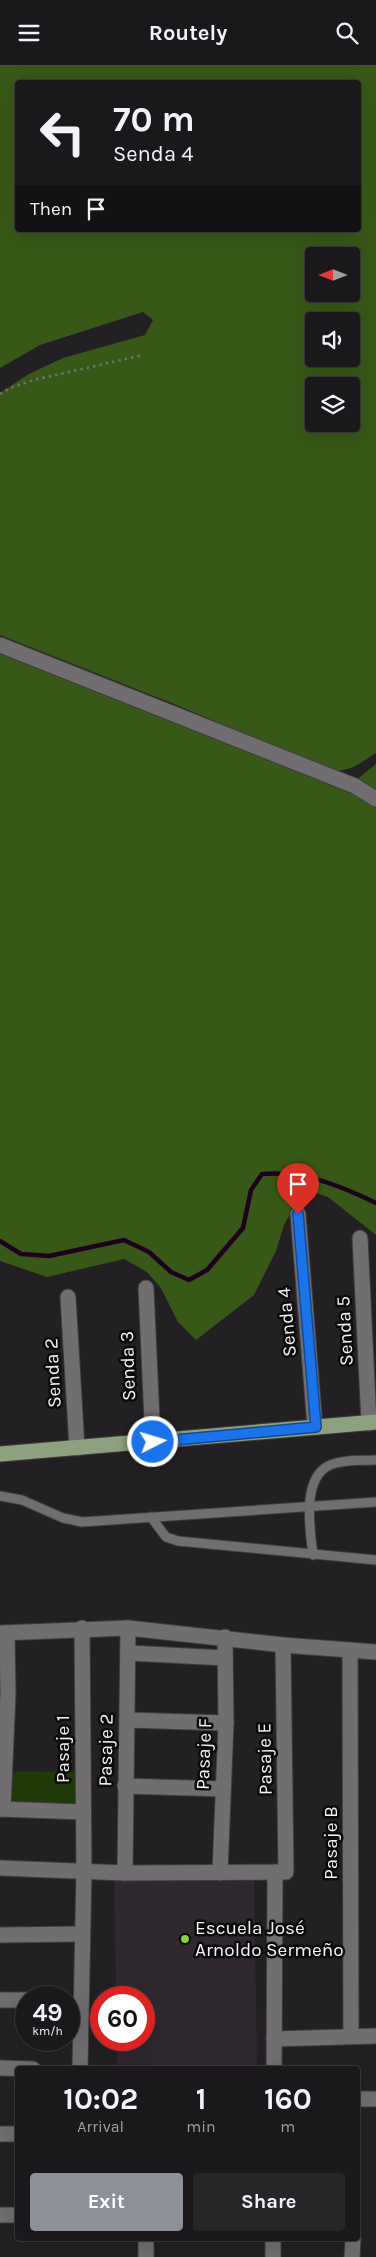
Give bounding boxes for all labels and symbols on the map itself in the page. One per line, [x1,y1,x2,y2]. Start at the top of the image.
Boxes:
north arrow [305,247,360,303]
pin [277,1163,319,1214]
street label: Senda 4 [273,1286,301,1358]
street label: Senda 5 [332,1296,358,1366]
street label: Senda 3 [116,1331,140,1401]
street label: Senda 2 [40,1337,66,1409]
position arrow [126,1415,178,1467]
street label: Pasaje 2 [94,1713,118,1787]
street label: Pasaje 1 [52,1715,74,1783]
street label: Pasaje F [192,1718,216,1790]
street label: Pasaje E [253,1723,277,1795]
street label: Pasaje B [320,1806,342,1880]
place label: Escuela José Arnoldo Sermeño [195,1917,344,1961]
marker: Escuela José Arnoldo Sermeño [179,1933,191,1945]
speed limit sign: 60 [90,1986,155,2051]

